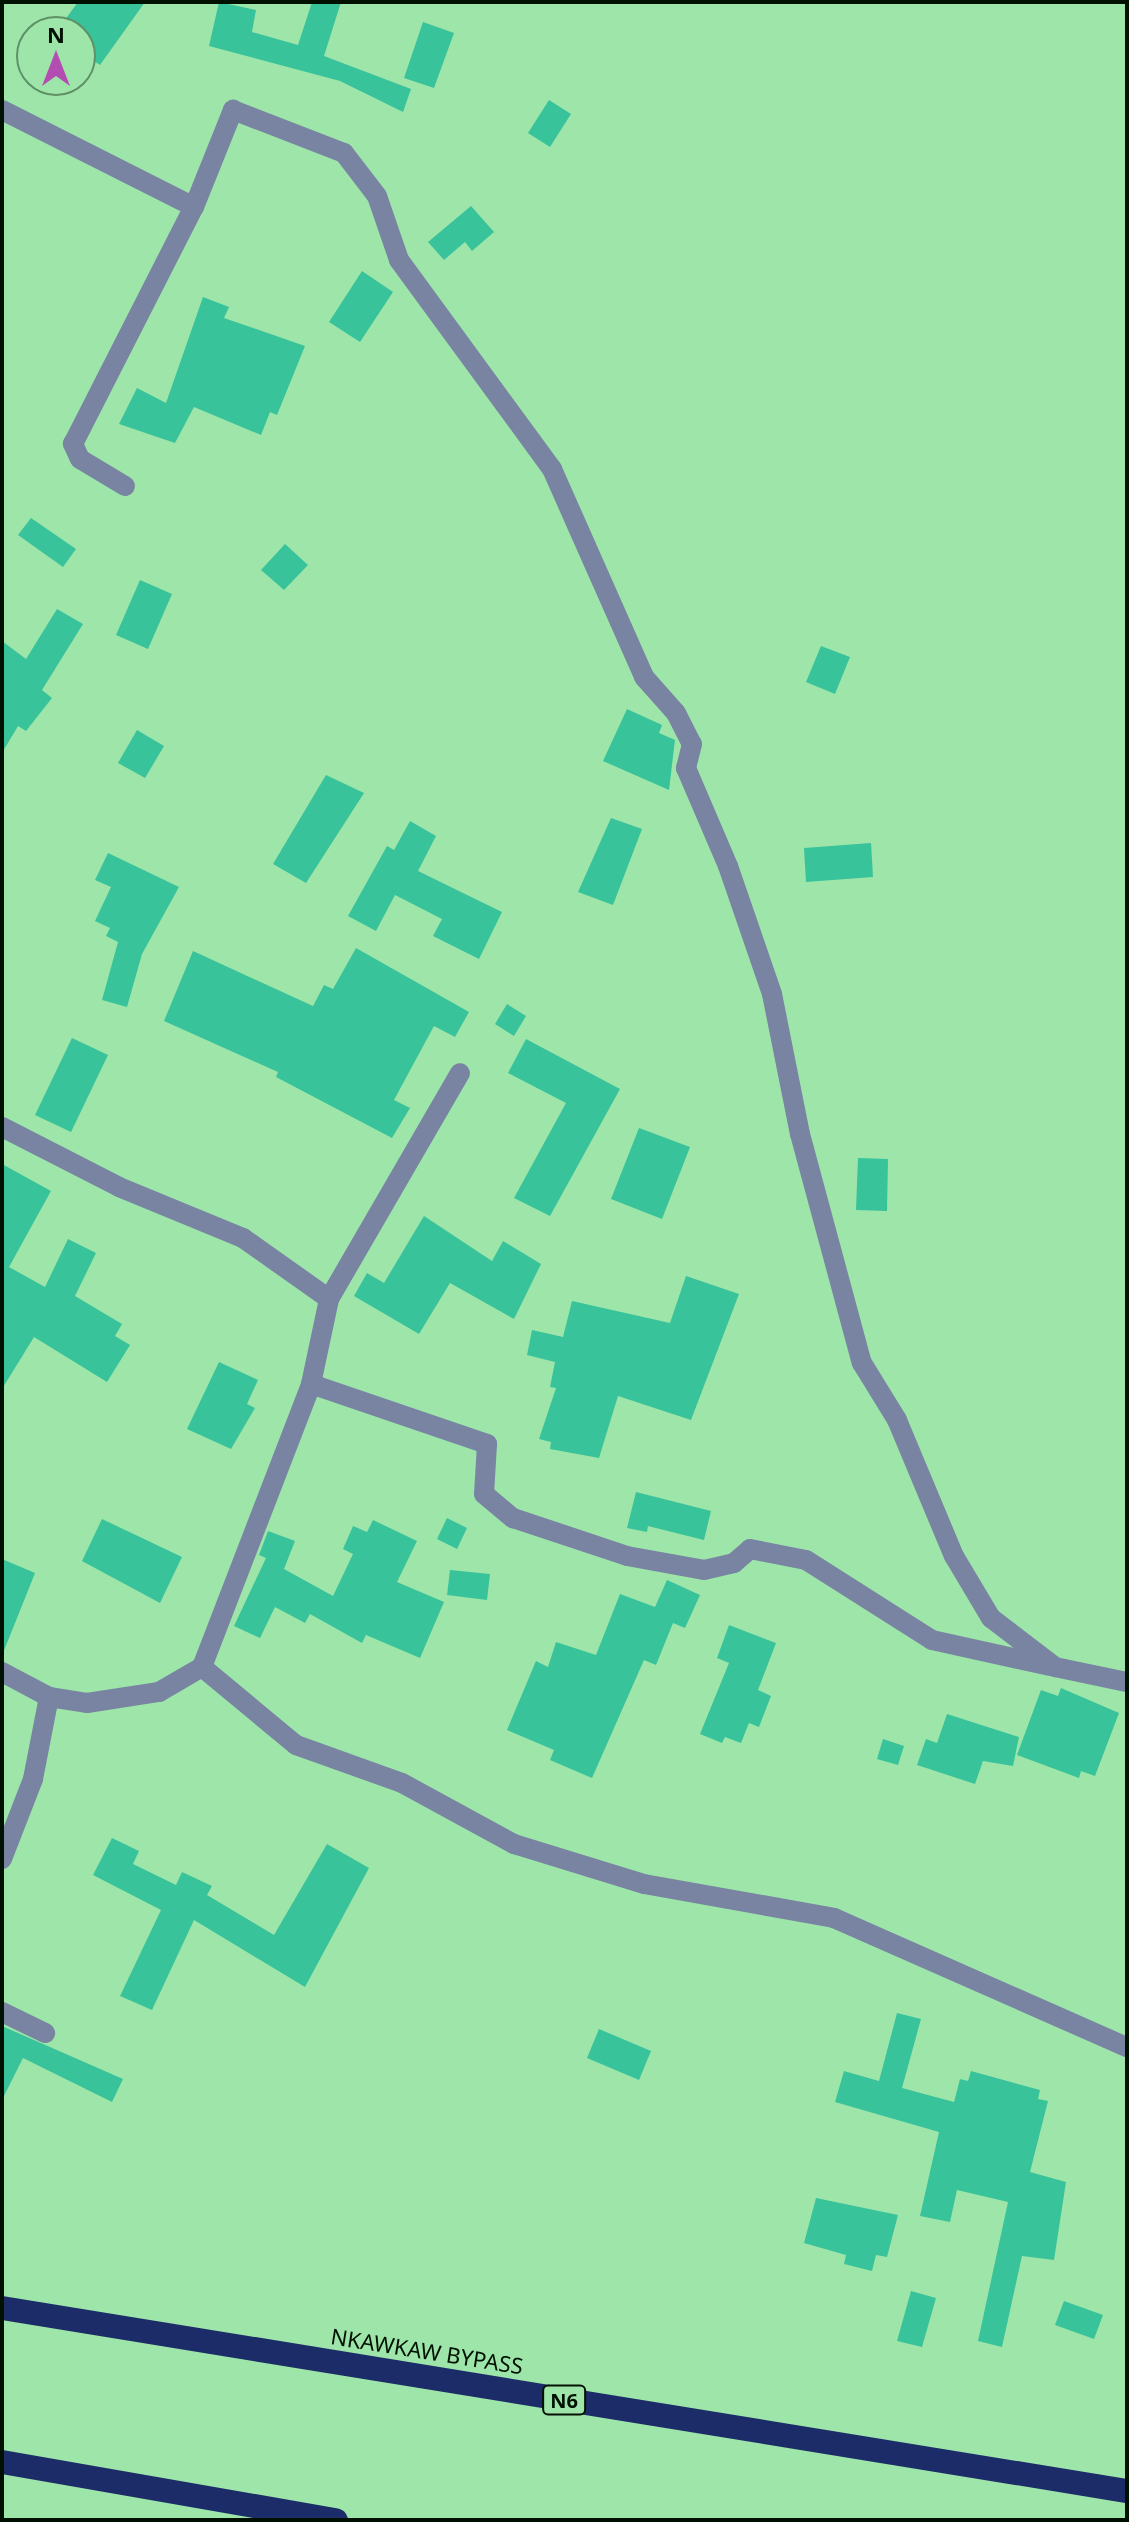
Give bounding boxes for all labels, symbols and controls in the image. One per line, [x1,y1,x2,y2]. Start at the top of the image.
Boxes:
north arrow [16,16,96,96]
text: N [47,19,65,49]
street label: NKAWKAW BYPASS [329,2323,525,2379]
road number: N6 [542,2384,586,2416]

